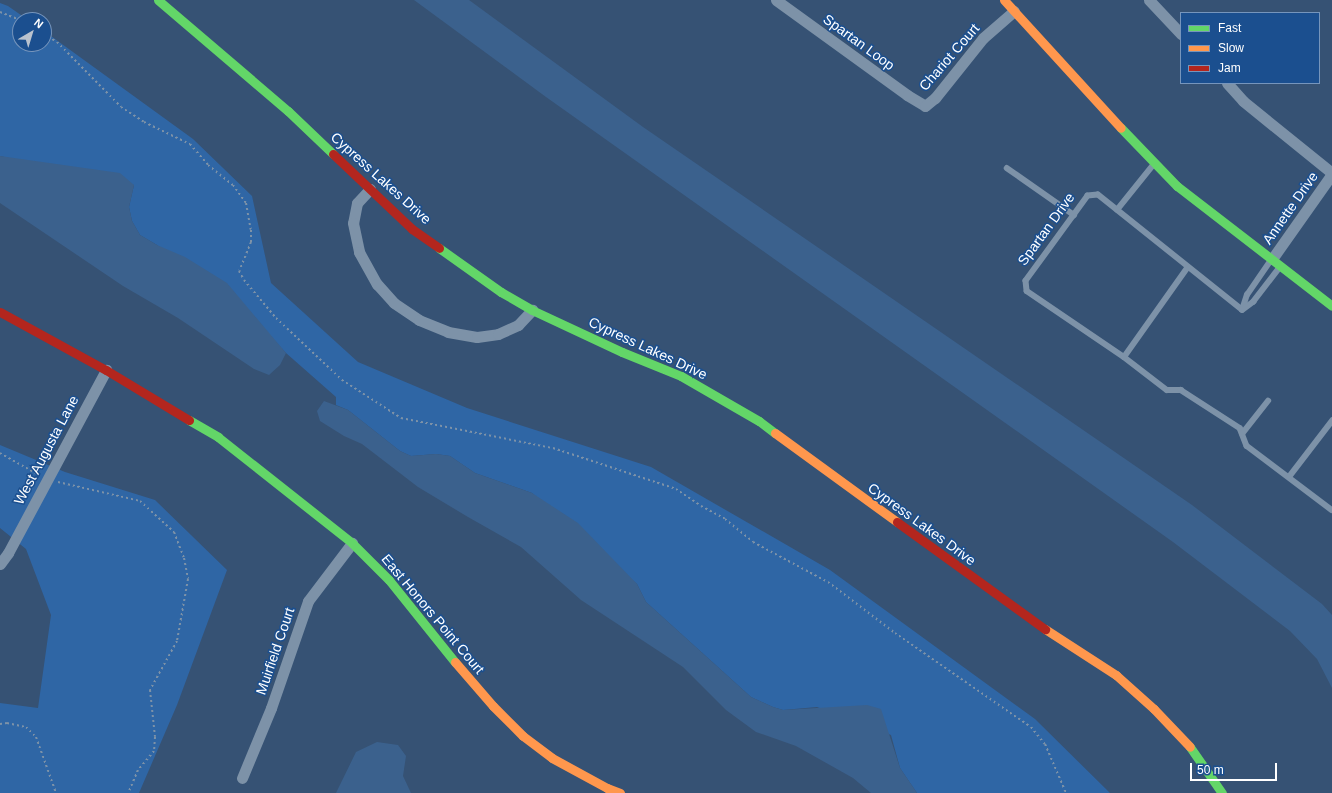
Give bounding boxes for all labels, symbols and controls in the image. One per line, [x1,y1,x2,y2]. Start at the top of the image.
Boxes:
street label: Spartan Loop [820,10,898,74]
north arrow [12,12,52,52]
legend [1180,12,1320,84]
text: N [32,16,46,31]
street label: Chariot Court [915,20,983,94]
text: Fast [1218,21,1241,35]
text: Slow [1218,41,1244,55]
text: Jam [1218,61,1241,75]
street label: Cypress Lakes Drive [327,129,435,227]
street label: Annette Drive [1259,168,1321,248]
street label: Spartan Drive [1014,189,1078,269]
street label: Cypress Lakes Drive [586,313,710,383]
street label: West Augusta Lane [10,392,82,508]
street label: Cypress Lakes Drive [865,479,979,569]
street label: East Honors Point Court [378,551,488,677]
street label: Muirfield Court [252,605,298,697]
scale bar [1192,755,1279,781]
text: 50 m [1197,763,1224,777]

